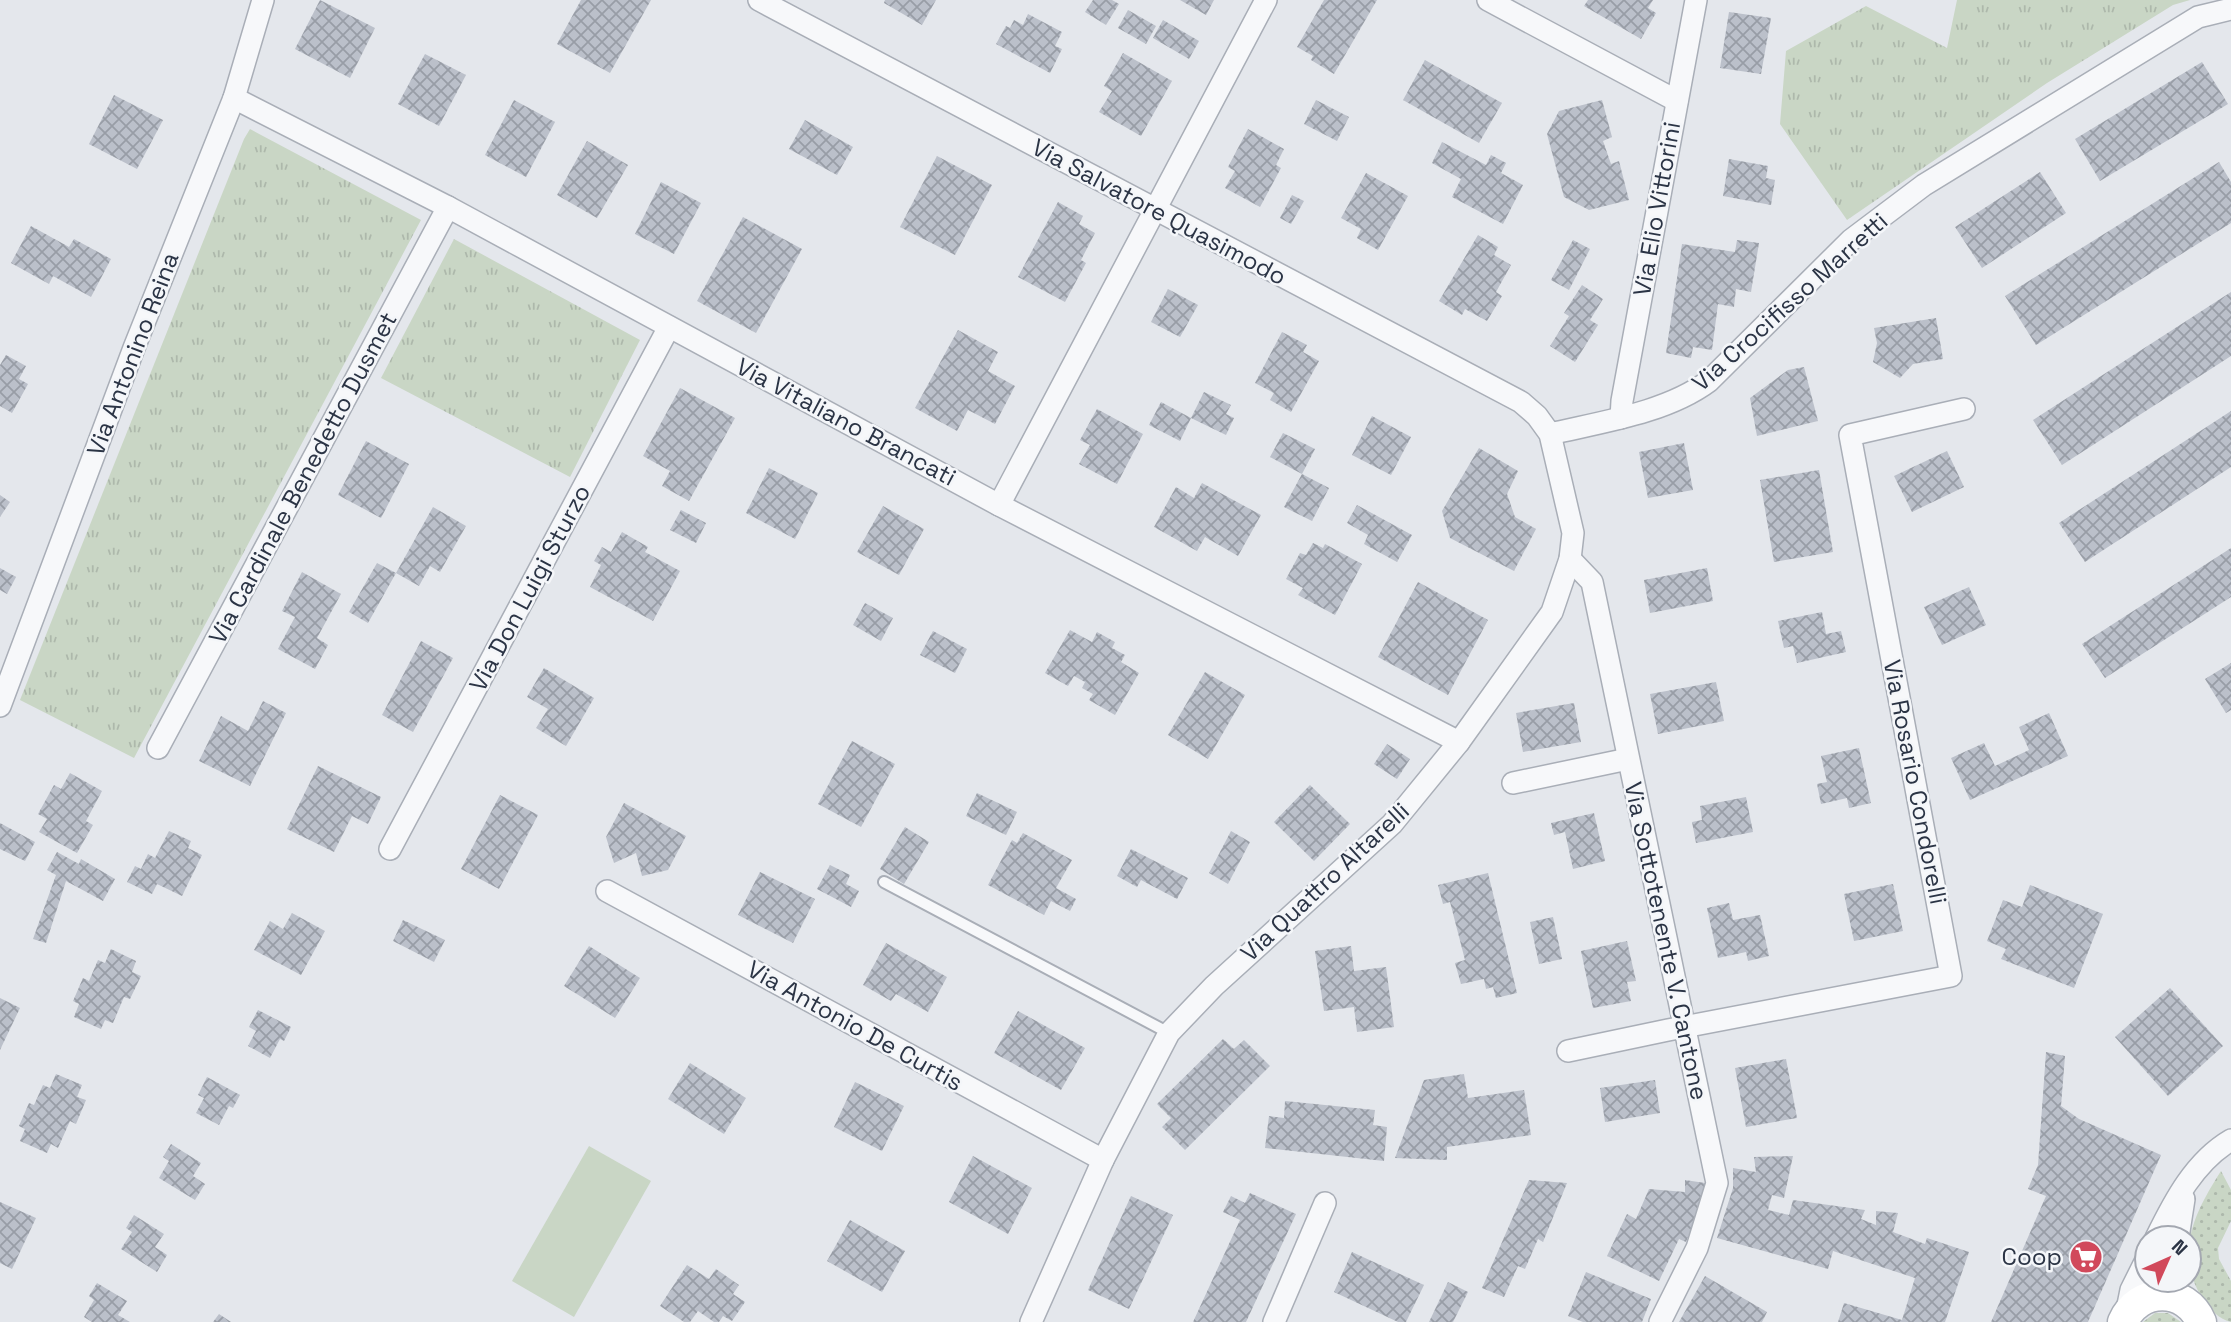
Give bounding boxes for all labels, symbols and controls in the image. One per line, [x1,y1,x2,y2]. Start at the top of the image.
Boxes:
street label: Via Elio Vittorini [1626,119,1687,299]
street label: Via Salvatore Quasimodo [1027,131,1292,292]
street label: Via Crocifisso Marretti [1685,205,1894,398]
street label: Via Antonino Reina [79,248,186,460]
street label: Via Cardinale Benedetto Dusmet [202,306,404,649]
street label: Via Vitaliano Brancati [731,350,961,493]
street label: Via Don Luigi Sturzo [462,479,597,696]
street label: Via Rosario Condorelli [1877,657,1954,907]
street label: Via Sottotenente V. Cantone [1618,779,1715,1103]
street label: Via Quattro Altarelli [1234,795,1416,968]
street label: Via Antonio De Curtis [742,953,969,1098]
north arrow [2133,1224,2203,1294]
text: N [2166,1234,2193,1261]
supermarket icon: Coop [2067,1238,2105,1276]
place label: Coop [2001,1241,2062,1272]

